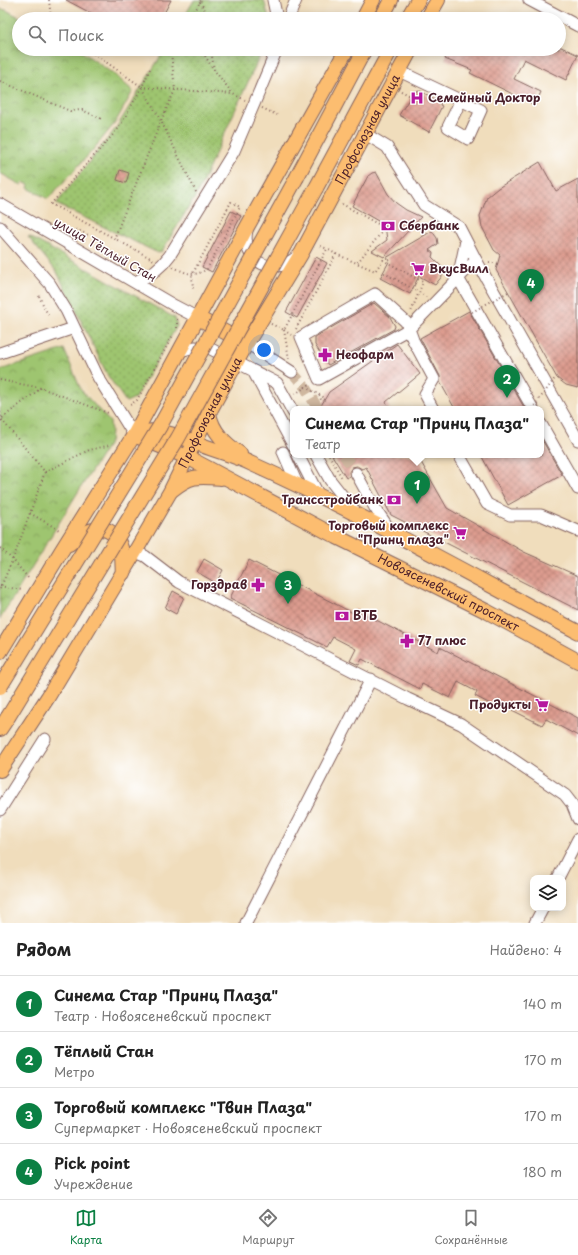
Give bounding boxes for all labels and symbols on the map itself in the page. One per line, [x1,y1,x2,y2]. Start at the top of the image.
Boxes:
street label: Профсоюзная улица [330,70,404,187]
place label: Семейный Доктор [428,88,540,106]
hospital icon: Семейный Доктор [409,90,425,106]
street label: улица Тёплый Стан [51,212,160,286]
place label: Сбербанк [399,216,460,234]
bank icon: Сбербанк [380,218,396,234]
place label: ВкусВилл [429,259,489,277]
supermarket icon: ВкусВилл [410,261,426,277]
pin: 4 [518,269,544,302]
your location [254,340,274,360]
place label: Неофарм [336,345,394,363]
pharmacy icon: Неофарм [317,347,333,363]
street label: Профсоюзная улица [173,353,246,471]
pin: 2 [494,365,520,398]
pin: 1 [404,471,430,504]
place label: Трансстройбанк [282,490,383,508]
bank icon: Трансстройбанк [386,492,402,508]
place label: Торговый комплекс "Принц плаза" [328,516,449,548]
supermarket icon: Торговый комплекс "Принц плаза" [452,525,468,541]
street label: Новоясеневский проспект [375,549,523,636]
pin: 3 [275,571,301,604]
place label: Горздрав [191,575,247,593]
pharmacy icon: Горздрав [250,577,266,593]
place label: ВТБ [353,606,377,624]
bank icon: ВТБ [334,608,350,624]
place label: 77 плюс [418,631,467,649]
pharmacy icon: 77 плюс [399,633,415,649]
place label: Продукты [469,695,531,713]
supermarket icon: Продукты [534,697,550,713]

